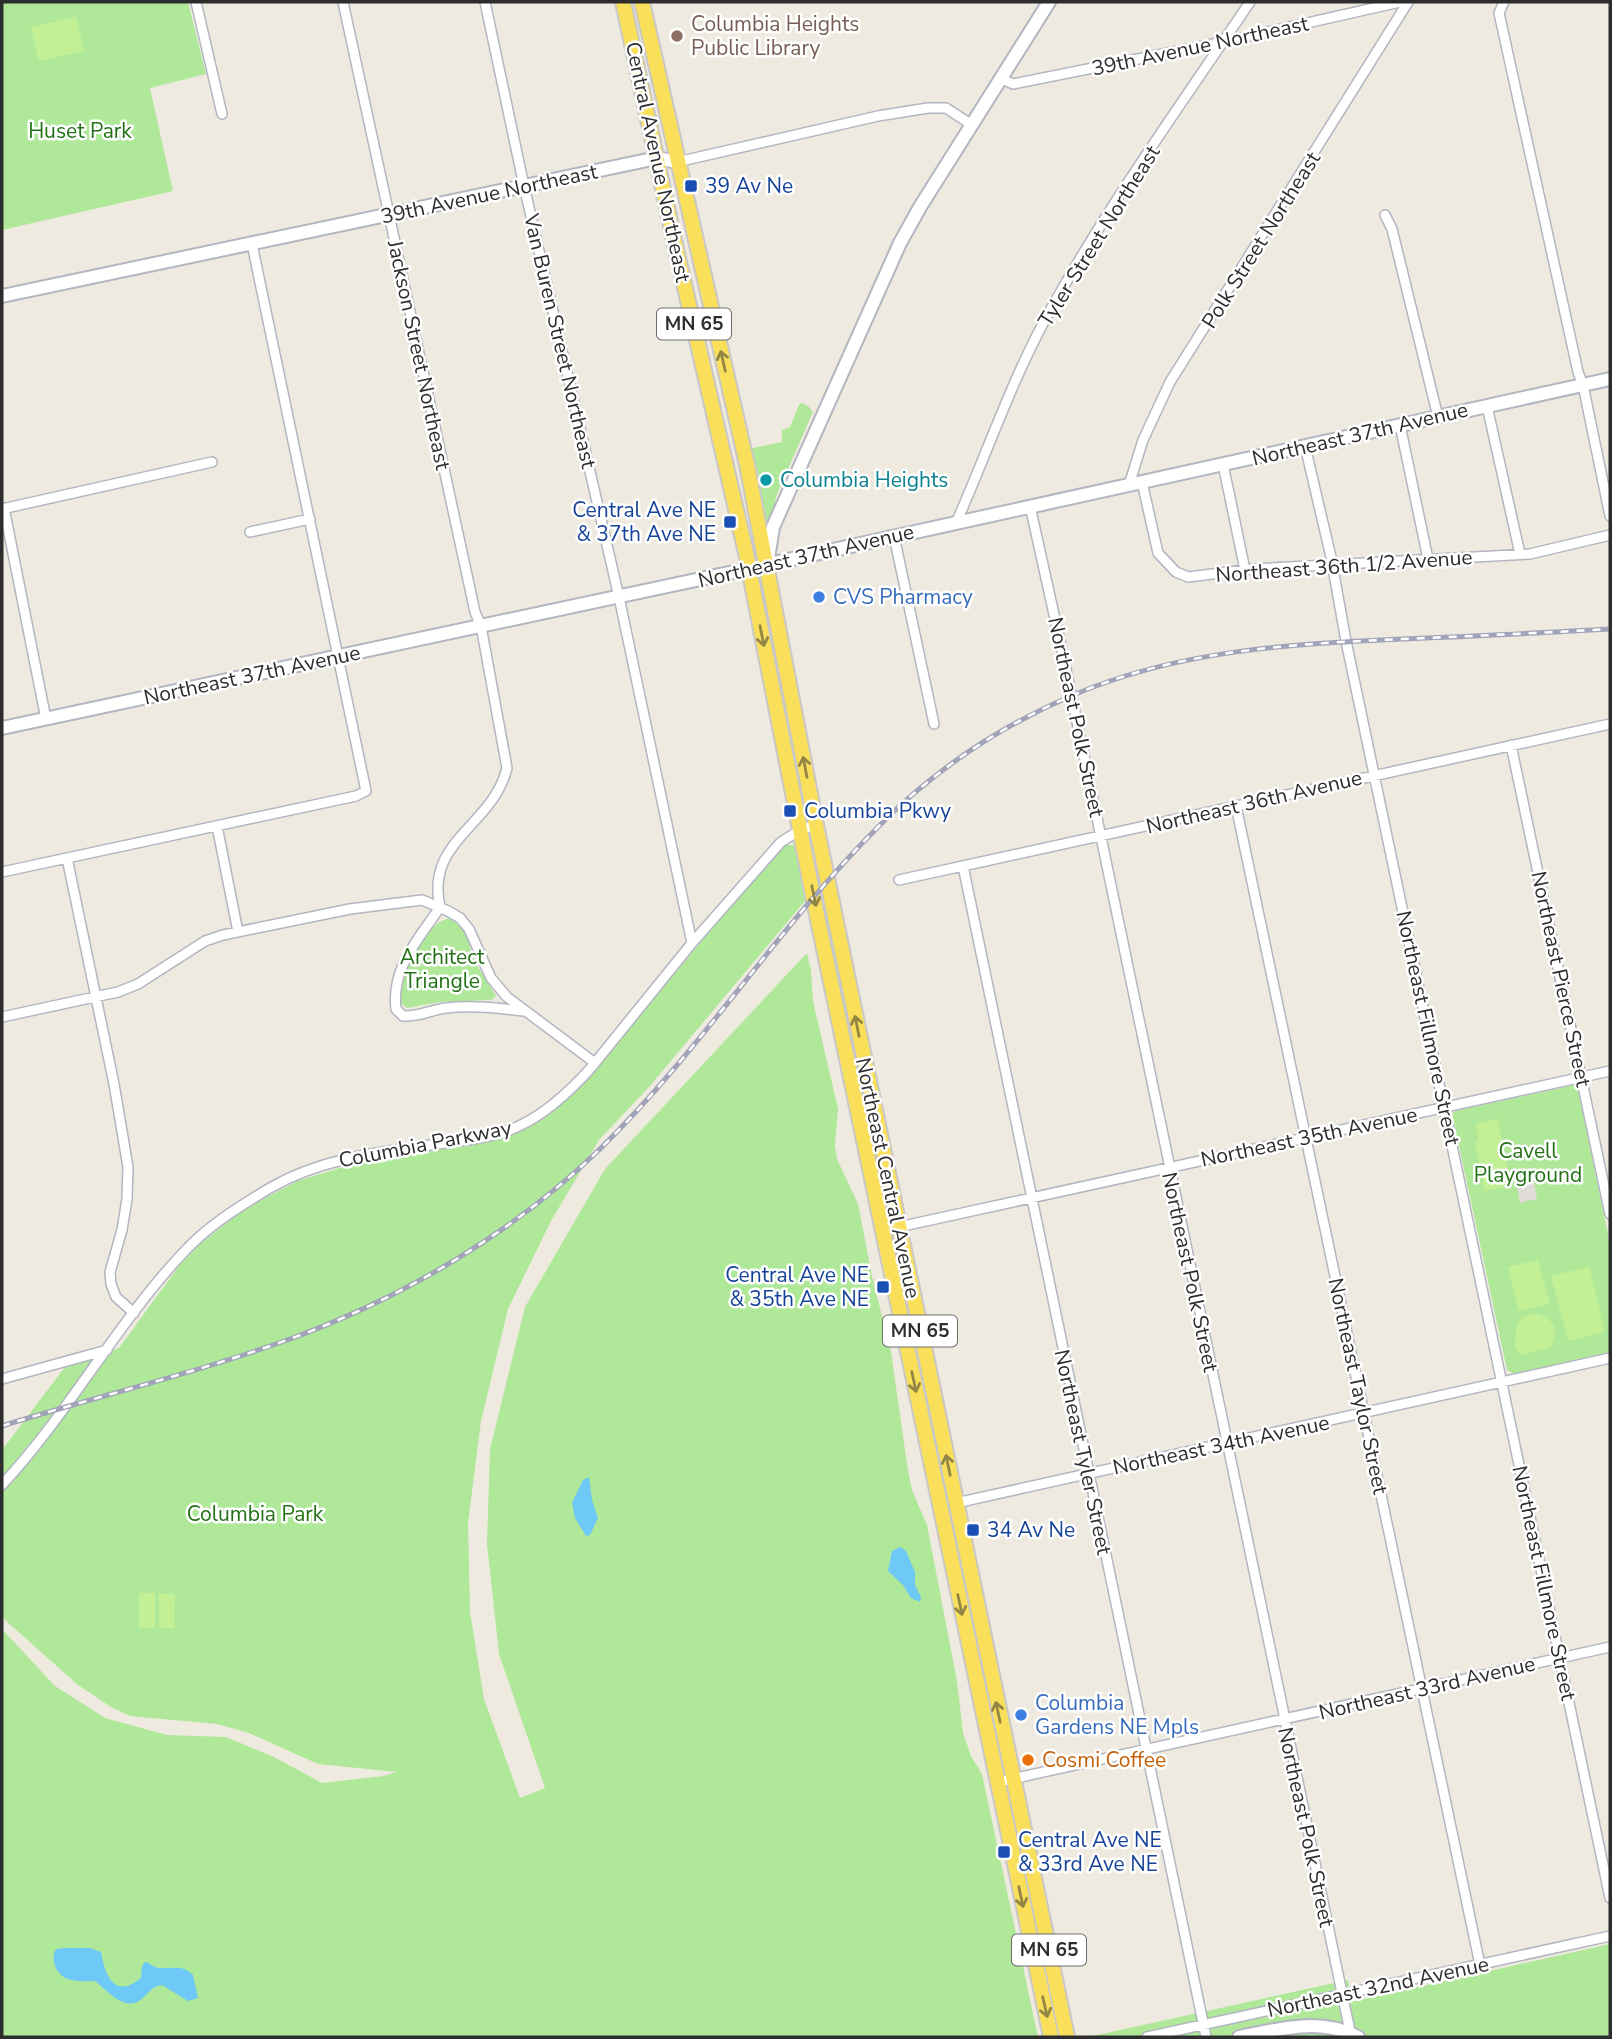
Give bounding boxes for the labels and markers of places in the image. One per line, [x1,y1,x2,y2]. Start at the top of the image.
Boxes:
place label: Columbia Heights Public Library [691,10,859,62]
marker: Columbia Heights Public Library [669,28,685,44]
place label: 39 Av Ne [705,172,793,200]
marker: 39 Av Ne [683,178,699,194]
place label: Columbia Heights [780,466,948,494]
marker: Columbia Heights [758,472,774,488]
place label: Central Ave NE & 37th Ave NE [572,496,716,548]
marker: Central Ave NE & 37th Ave NE [722,514,738,530]
place label: CVS Pharmacy [833,583,973,611]
marker: CVS Pharmacy [811,589,827,605]
place label: Columbia Pkwy [804,797,951,825]
marker: Columbia Pkwy [782,803,798,819]
place label: Central Ave NE & 35th Ave NE [725,1261,869,1313]
marker: Central Ave NE & 35th Ave NE [875,1279,891,1295]
place label: 34 Av Ne [987,1516,1075,1544]
marker: 34 Av Ne [965,1522,981,1538]
place label: Columbia Gardens NE Mpls [1035,1689,1199,1741]
marker: Columbia Gardens NE Mpls [1013,1707,1029,1723]
place label: Cosmi Coffee [1042,1746,1166,1774]
marker: Cosmi Coffee [1020,1752,1036,1768]
place label: Central Ave NE & 33rd Ave NE [1018,1826,1162,1878]
marker: Central Ave NE & 33rd Ave NE [996,1844,1012,1860]

